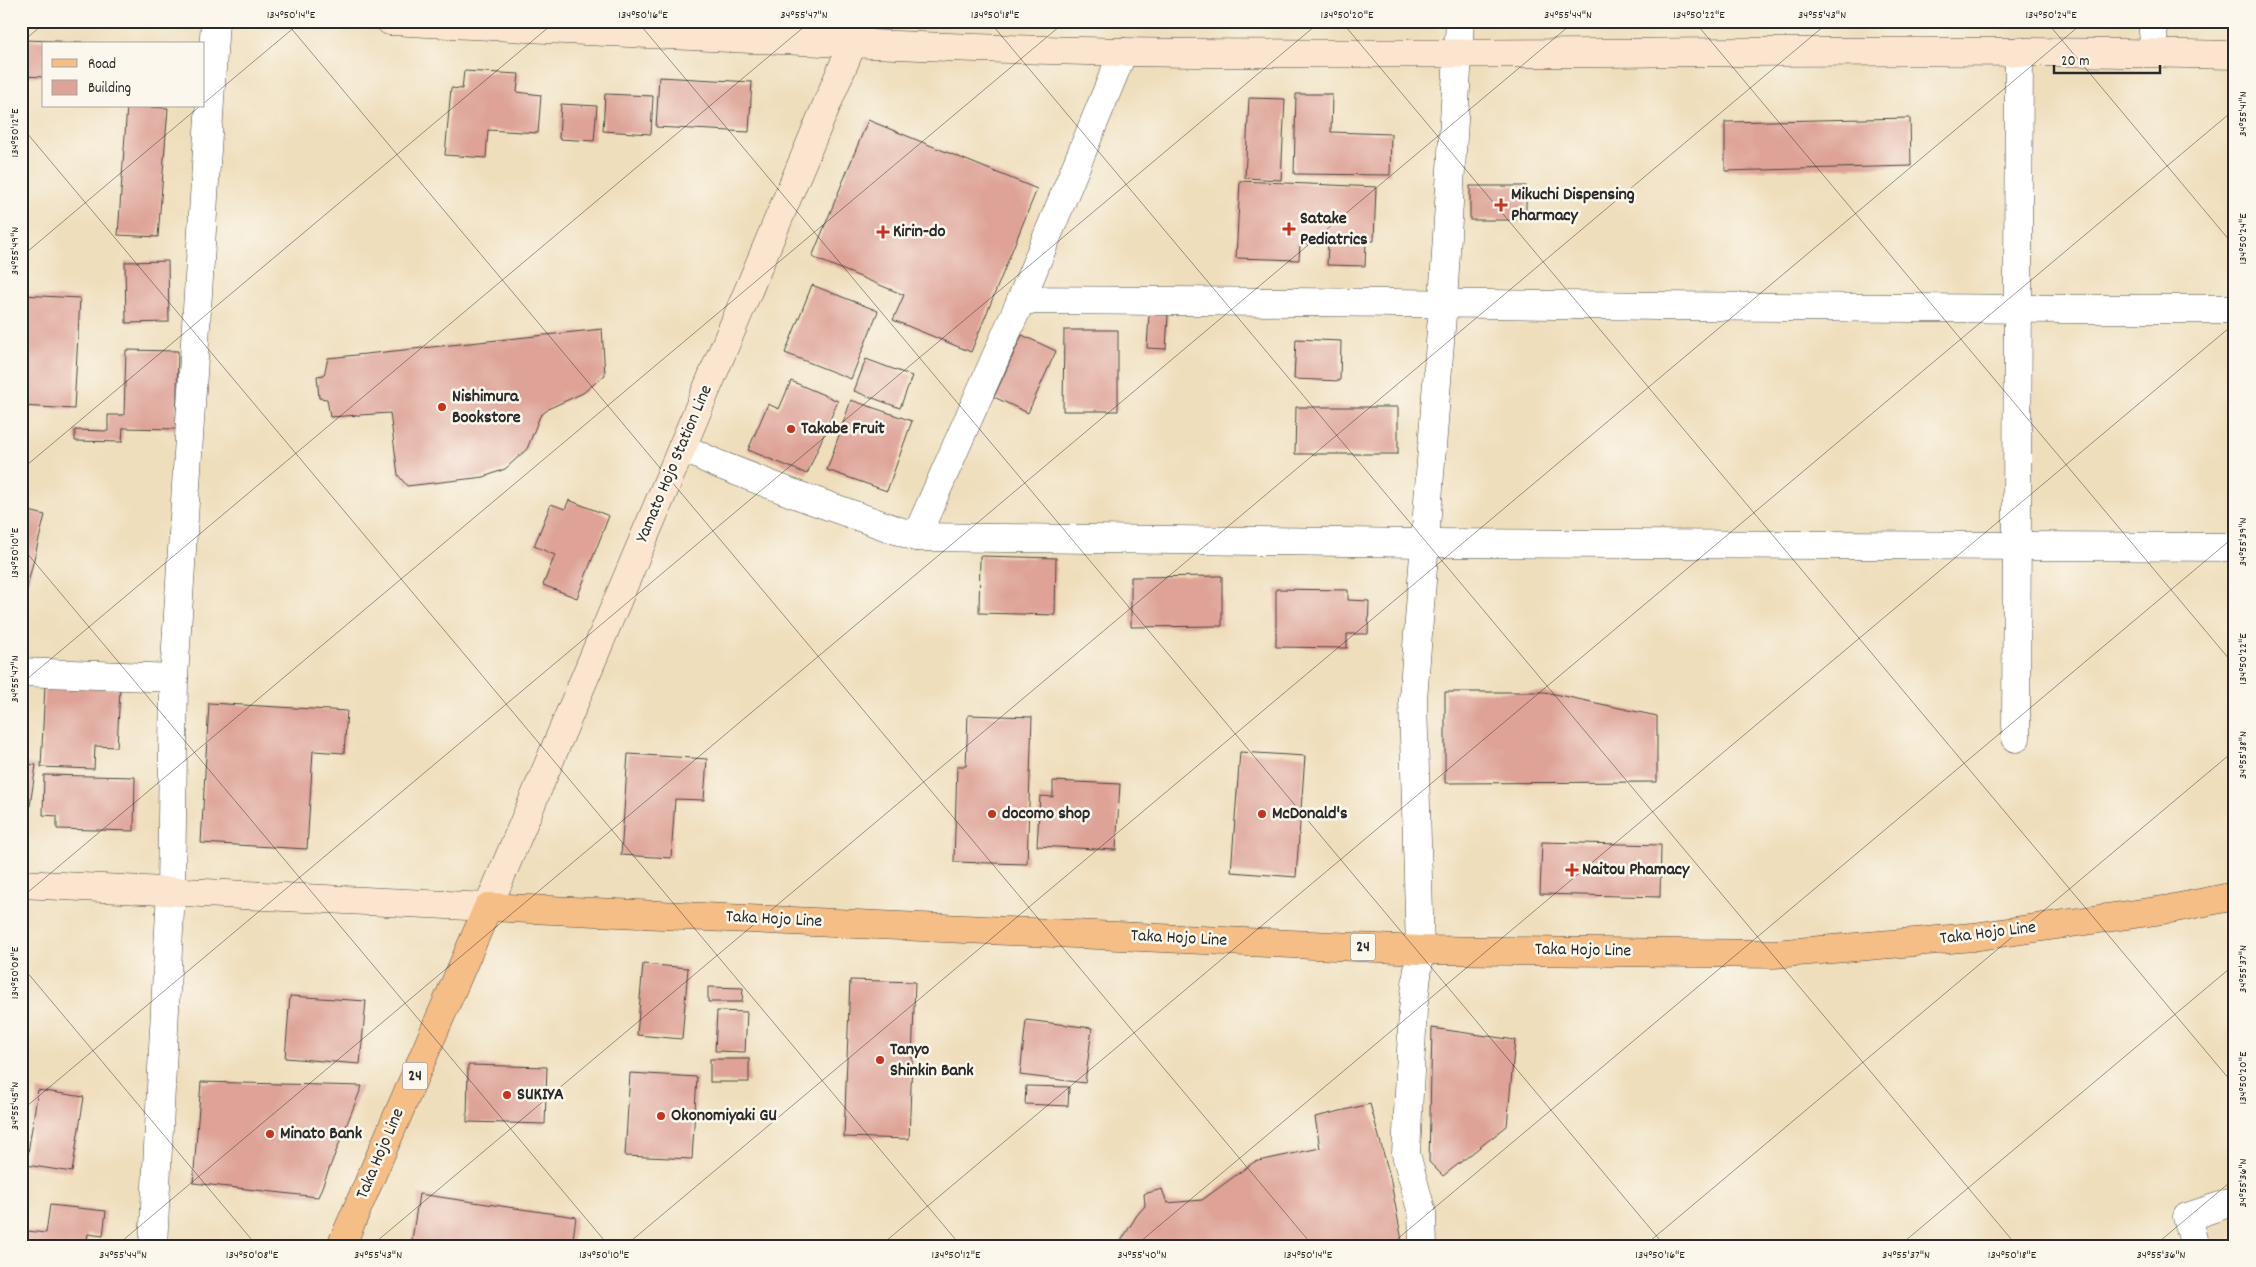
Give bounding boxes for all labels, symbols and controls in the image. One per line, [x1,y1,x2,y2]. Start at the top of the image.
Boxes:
text: 134°50'14"E [267,7,316,24]
text: 134°50'16"E [618,7,668,24]
text: 34°55'47"N [780,7,828,24]
text: 134°50'18"E [971,7,1020,24]
text: 134°50'20"E [1321,7,1374,24]
text: 34°55'44"N [1544,7,1592,24]
text: 134°50'22"E [1673,7,1725,24]
text: 34°55'43"N [1798,7,1846,24]
text: 134°50'24"E [2025,7,2077,24]
legend [42,42,205,108]
scale bar [2054,42,2160,74]
text: 20 m [2061,51,2089,73]
text: Road [88,54,116,76]
text: Building [88,78,131,100]
text: 34°55'41"N [2235,91,2252,137]
text: 134°50'12"E [7,108,24,157]
place label: Mikuchi Dispensing Pharmacy [1511,183,1635,229]
marker: Mikuchi Dispensing Pharmacy [1495,199,1507,211]
place label: Satake Pediatrics [1300,207,1368,253]
text: 134°50'24"E [2235,213,2252,265]
place label: Kirin-do [893,220,946,245]
marker: Satake Pediatrics [1282,222,1296,236]
marker: Kirin-do [877,226,889,238]
text: 34°55'49"N [7,227,24,275]
street label: Yamato Hojo Station Line [630,381,720,547]
place label: Nishimura Bookstore [452,385,521,431]
marker: Nishimura Bookstore [436,401,448,413]
place label: Takabe Fruit [801,417,885,442]
marker: Takabe Fruit [785,423,797,435]
text: 34°55'39"N [2235,518,2252,566]
text: 134°50'10"E [7,527,24,578]
text: 134°50'22"E [2235,633,2252,685]
text: 34°55'47"N [7,655,24,703]
text: 34°55'38"N [2235,731,2252,779]
place label: docomo shop [1002,802,1090,827]
place label: McDonald's [1272,802,1348,827]
marker: docomo shop [986,808,998,820]
marker: McDonald's [1256,808,1268,820]
place label: Naitou Phamacy [1582,858,1690,883]
marker: Naitou Phamacy [1566,864,1578,876]
street label: Taka Hojo Line [725,905,823,935]
street label: Taka Hojo Line [1939,916,2038,952]
street label: Taka Hojo Line [1130,924,1228,954]
road number: 24 [1350,934,1376,960]
street label: Taka Hojo Line [1535,938,1632,964]
text: 34°55'37"N [2235,945,2252,993]
text: 134°50'08"E [7,946,24,999]
place label: Tanyo Shinkin Bank [890,1038,974,1084]
text: 134°50'20"E [2235,1051,2252,1104]
marker: Tanyo Shinkin Bank [874,1054,886,1066]
road number: 24 [402,1062,428,1090]
text: 34°55'45"N [7,1082,24,1130]
place label: SUKIYA [517,1083,564,1108]
marker: SUKIYA [501,1089,513,1101]
place label: Okonomiyaki GU [671,1104,777,1129]
street label: Taka Hojo Line [351,1105,411,1203]
marker: Okonomiyaki GU [655,1110,667,1122]
place label: Minato Bank [280,1122,363,1147]
marker: Minato Bank [264,1128,276,1140]
text: 34°55'36"N [2235,1158,2252,1208]
text: 34°55'44"N [99,1247,147,1264]
text: 134°50'08"E [226,1247,279,1264]
text: 34°55'43"N [354,1247,402,1264]
text: 134°50'10"E [579,1247,630,1264]
text: 134°50'12"E [932,1247,981,1264]
text: 34°55'40"N [1117,1247,1167,1264]
text: 134°50'14"E [1284,1247,1333,1264]
text: 134°50'16"E [1635,1247,1685,1264]
text: 34°55'37"N [1882,1247,1930,1264]
text: 134°50'18"E [1988,1247,2037,1264]
text: 34°55'36"N [2136,1247,2186,1264]

